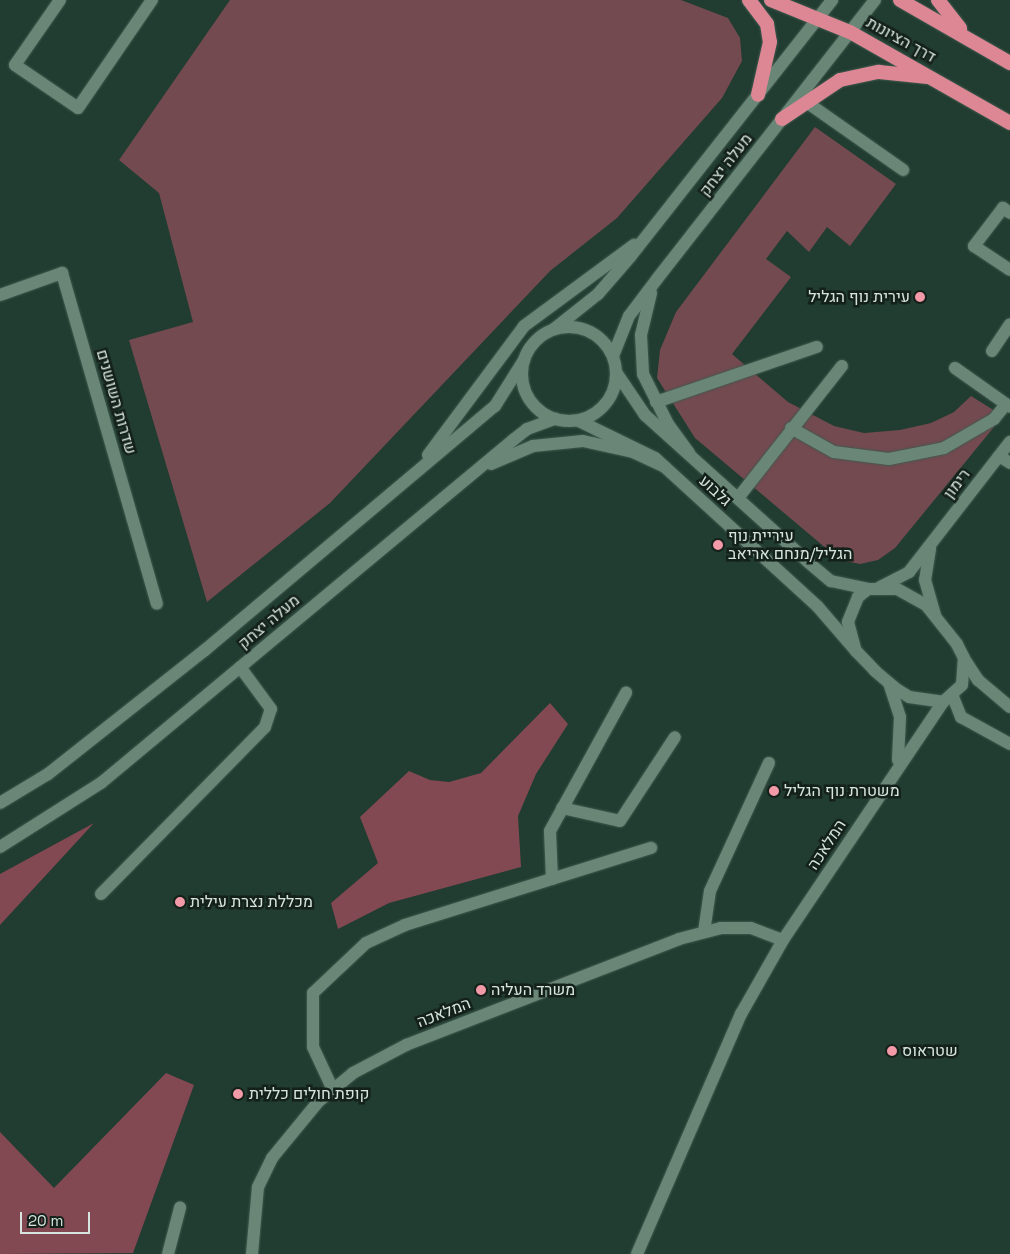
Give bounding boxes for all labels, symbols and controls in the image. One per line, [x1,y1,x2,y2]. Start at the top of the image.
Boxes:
street label: דרך הציונות [863,13,939,67]
street label: מעלה יצחק [696,130,756,200]
place label: עירית נוף הגליל [808,287,910,307]
marker: עירית נוף הגליל [914,291,926,303]
street label: שדרות השושנים [92,347,140,457]
street label: רימון [940,465,974,503]
street label: גלבוע [695,471,735,511]
place label: עיריית נוף הגליל/מנחם אריאב [728,526,852,564]
marker: עיריית נוף הגליל/מנחם אריאב [712,539,724,551]
street label: מעלה יצחק [234,591,304,653]
place label: משטרת נוף הגליל [784,781,900,801]
marker: משטרת נוף הגליל [768,785,780,797]
street label: המלאכה [804,816,850,874]
place label: מכללת נצרת עילית [190,892,313,912]
marker: מכללת נצרת עילית [174,896,186,908]
place label: משרד העליה [491,980,575,1000]
marker: משרד העליה [475,984,487,996]
street label: המלאכה [414,994,474,1032]
place label: שטראוס [902,1041,958,1061]
marker: שטראוס [886,1045,898,1057]
place label: קופת חולים כללית [249,1084,369,1104]
marker: קופת חולים כללית [231,1087,245,1101]
scale bar [22,1202,92,1234]
text: 20 m [28,1211,63,1230]

